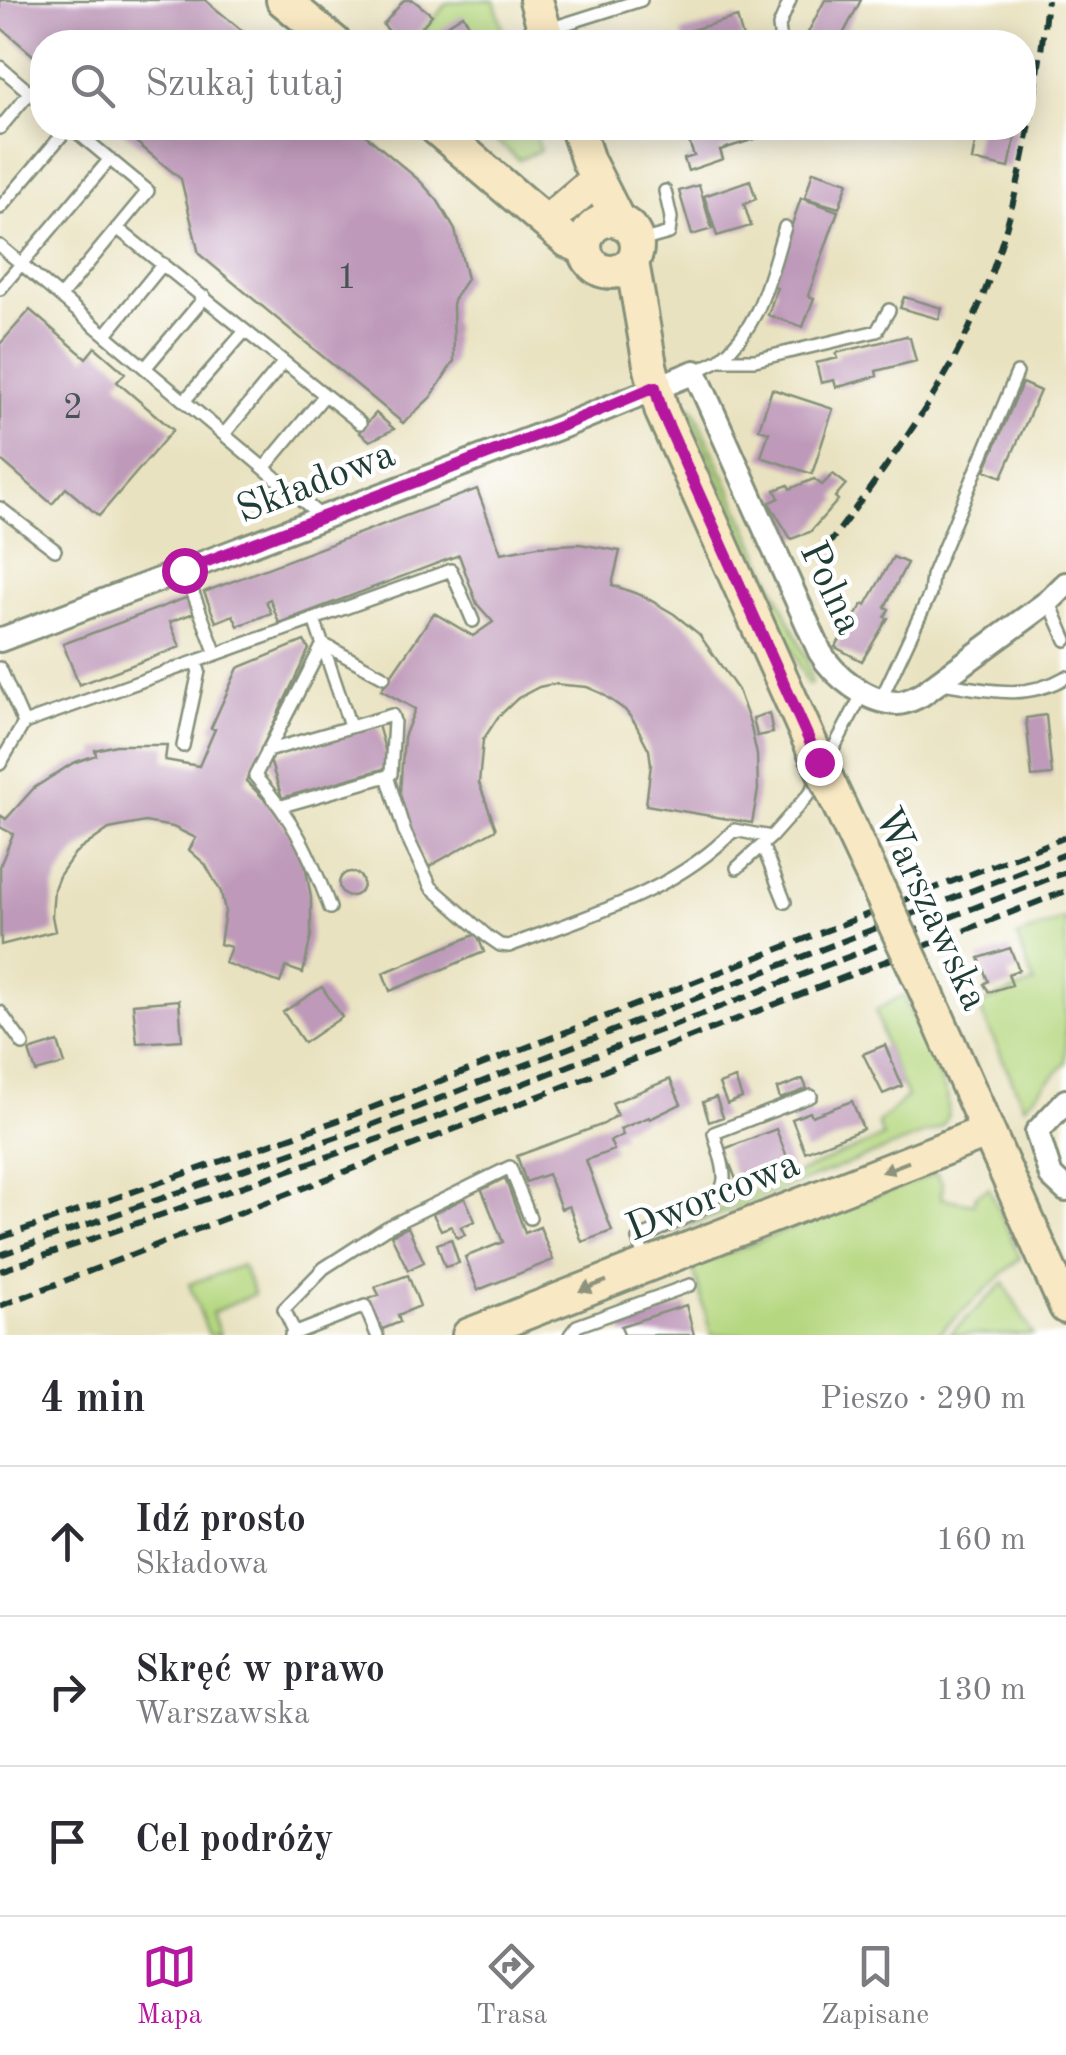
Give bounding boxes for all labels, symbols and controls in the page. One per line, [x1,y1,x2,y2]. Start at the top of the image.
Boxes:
search box [30,30,1036,140]
icon: search [65,58,120,113]
text: Szukaj tutaj [145,66,345,104]
house number: 1 [337,261,357,296]
house number: 2 [63,391,83,426]
street label: Składowa [232,435,401,532]
street label: Polna [791,536,868,641]
route start [162,548,208,594]
route end [797,740,843,786]
street label: Warszawska [865,802,994,1017]
street label: Dworcowa [621,1145,806,1250]
one-way arrow [880,1160,910,1176]
one-way arrow [577,1279,607,1295]
text: 4 min [40,1379,146,1421]
text: Pieszo · 290 m [820,1384,1026,1416]
text: Idź prosto [135,1502,306,1540]
icon: ahead [40,1514,95,1569]
text: 160 m [936,1525,1026,1557]
text: Składowa [135,1549,268,1581]
text: Skręć w prawo [135,1652,385,1690]
icon: right [40,1664,95,1719]
text: 130 m [936,1675,1026,1707]
text: Warszawska [135,1699,310,1731]
icon: arrive [40,1814,95,1869]
text: Cel podróży [135,1822,334,1860]
tab: Mapa [137,1939,202,2034]
tab: Trasa [476,1939,547,2034]
tab: Zapisane [821,1939,929,2034]

